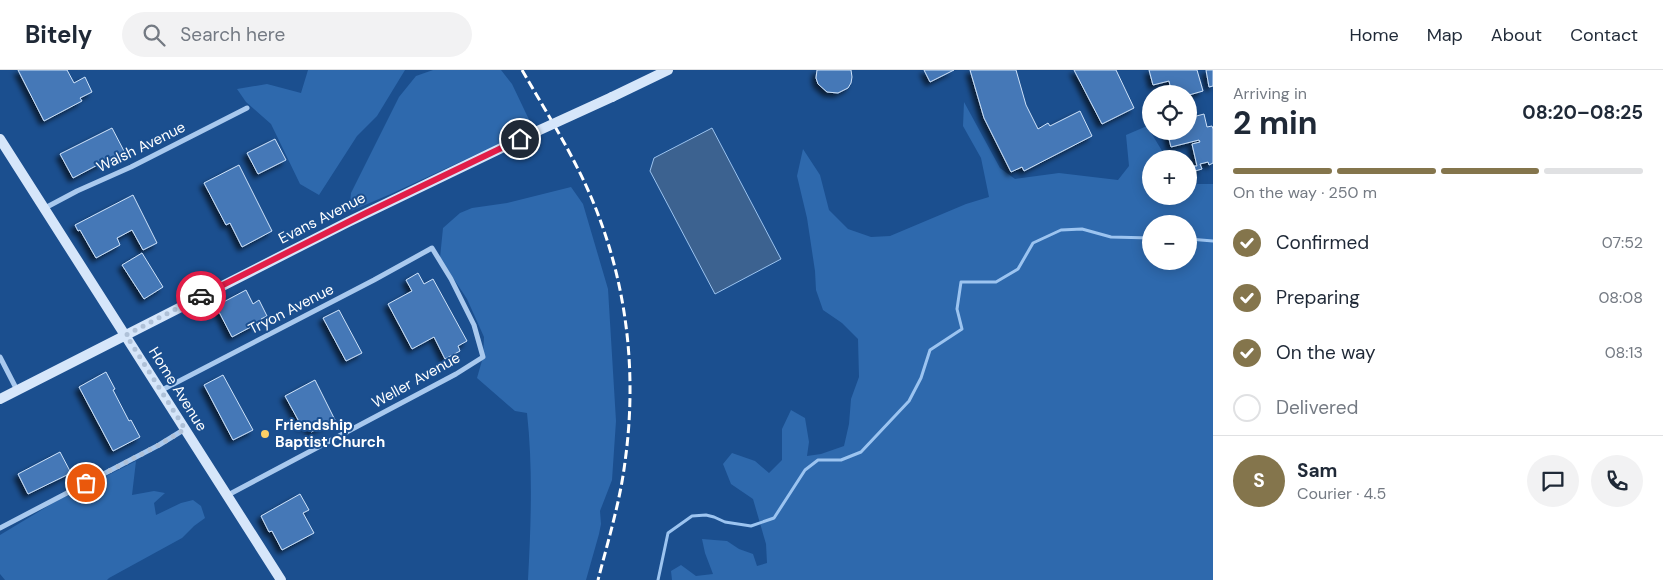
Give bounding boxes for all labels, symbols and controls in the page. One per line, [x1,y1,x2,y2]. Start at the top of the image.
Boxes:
search box [122,12,472,57]
text: Bitely [25,19,92,50]
icon: search [140,21,168,49]
text: Search here [180,22,285,47]
text: Home [1349,23,1399,47]
text: Map [1427,23,1463,47]
text: About [1491,23,1542,47]
text: Contact [1570,23,1638,47]
text: Arriving in [1233,83,1307,104]
map controls [1142,85,1197,270]
button: locate [1142,85,1197,140]
text: 08:20–08:25 [1522,100,1643,125]
text: 2 min [1233,102,1318,144]
street label: Walsh Avenue [93,117,189,177]
pin [499,118,541,160]
icon: home [506,125,534,153]
button: + [1142,150,1197,205]
text: On the way · 250 m [1233,182,1377,203]
street label: Evans Avenue [275,187,369,249]
button: − [1142,215,1197,270]
icon: check [1233,229,1261,257]
text: Confirmed [1276,230,1369,255]
text: 07:52 [1602,232,1643,253]
courier [176,271,226,321]
street label: Tryon Avenue [245,279,337,339]
icon: car [187,282,215,310]
icon: check [1233,284,1261,312]
text: Preparing [1276,285,1360,310]
text: 08:08 [1598,287,1643,308]
icon: check [1233,339,1261,367]
text: On the way [1276,340,1376,365]
text: 08:13 [1605,342,1643,363]
street label: Home Avenue [144,343,212,435]
street label: Weller Avenue [368,347,464,413]
text: Delivered [1276,395,1358,420]
place label: Friendship Baptist Church [275,415,385,452]
marker: Friendship Baptist Church [259,428,271,440]
button: chat [1527,455,1579,507]
button: phone [1591,455,1643,507]
text: Sam [1297,458,1338,483]
pin [65,462,107,504]
text: S [1253,468,1265,493]
icon: bag [72,469,100,497]
text: Courier · 4.5 [1297,483,1386,504]

